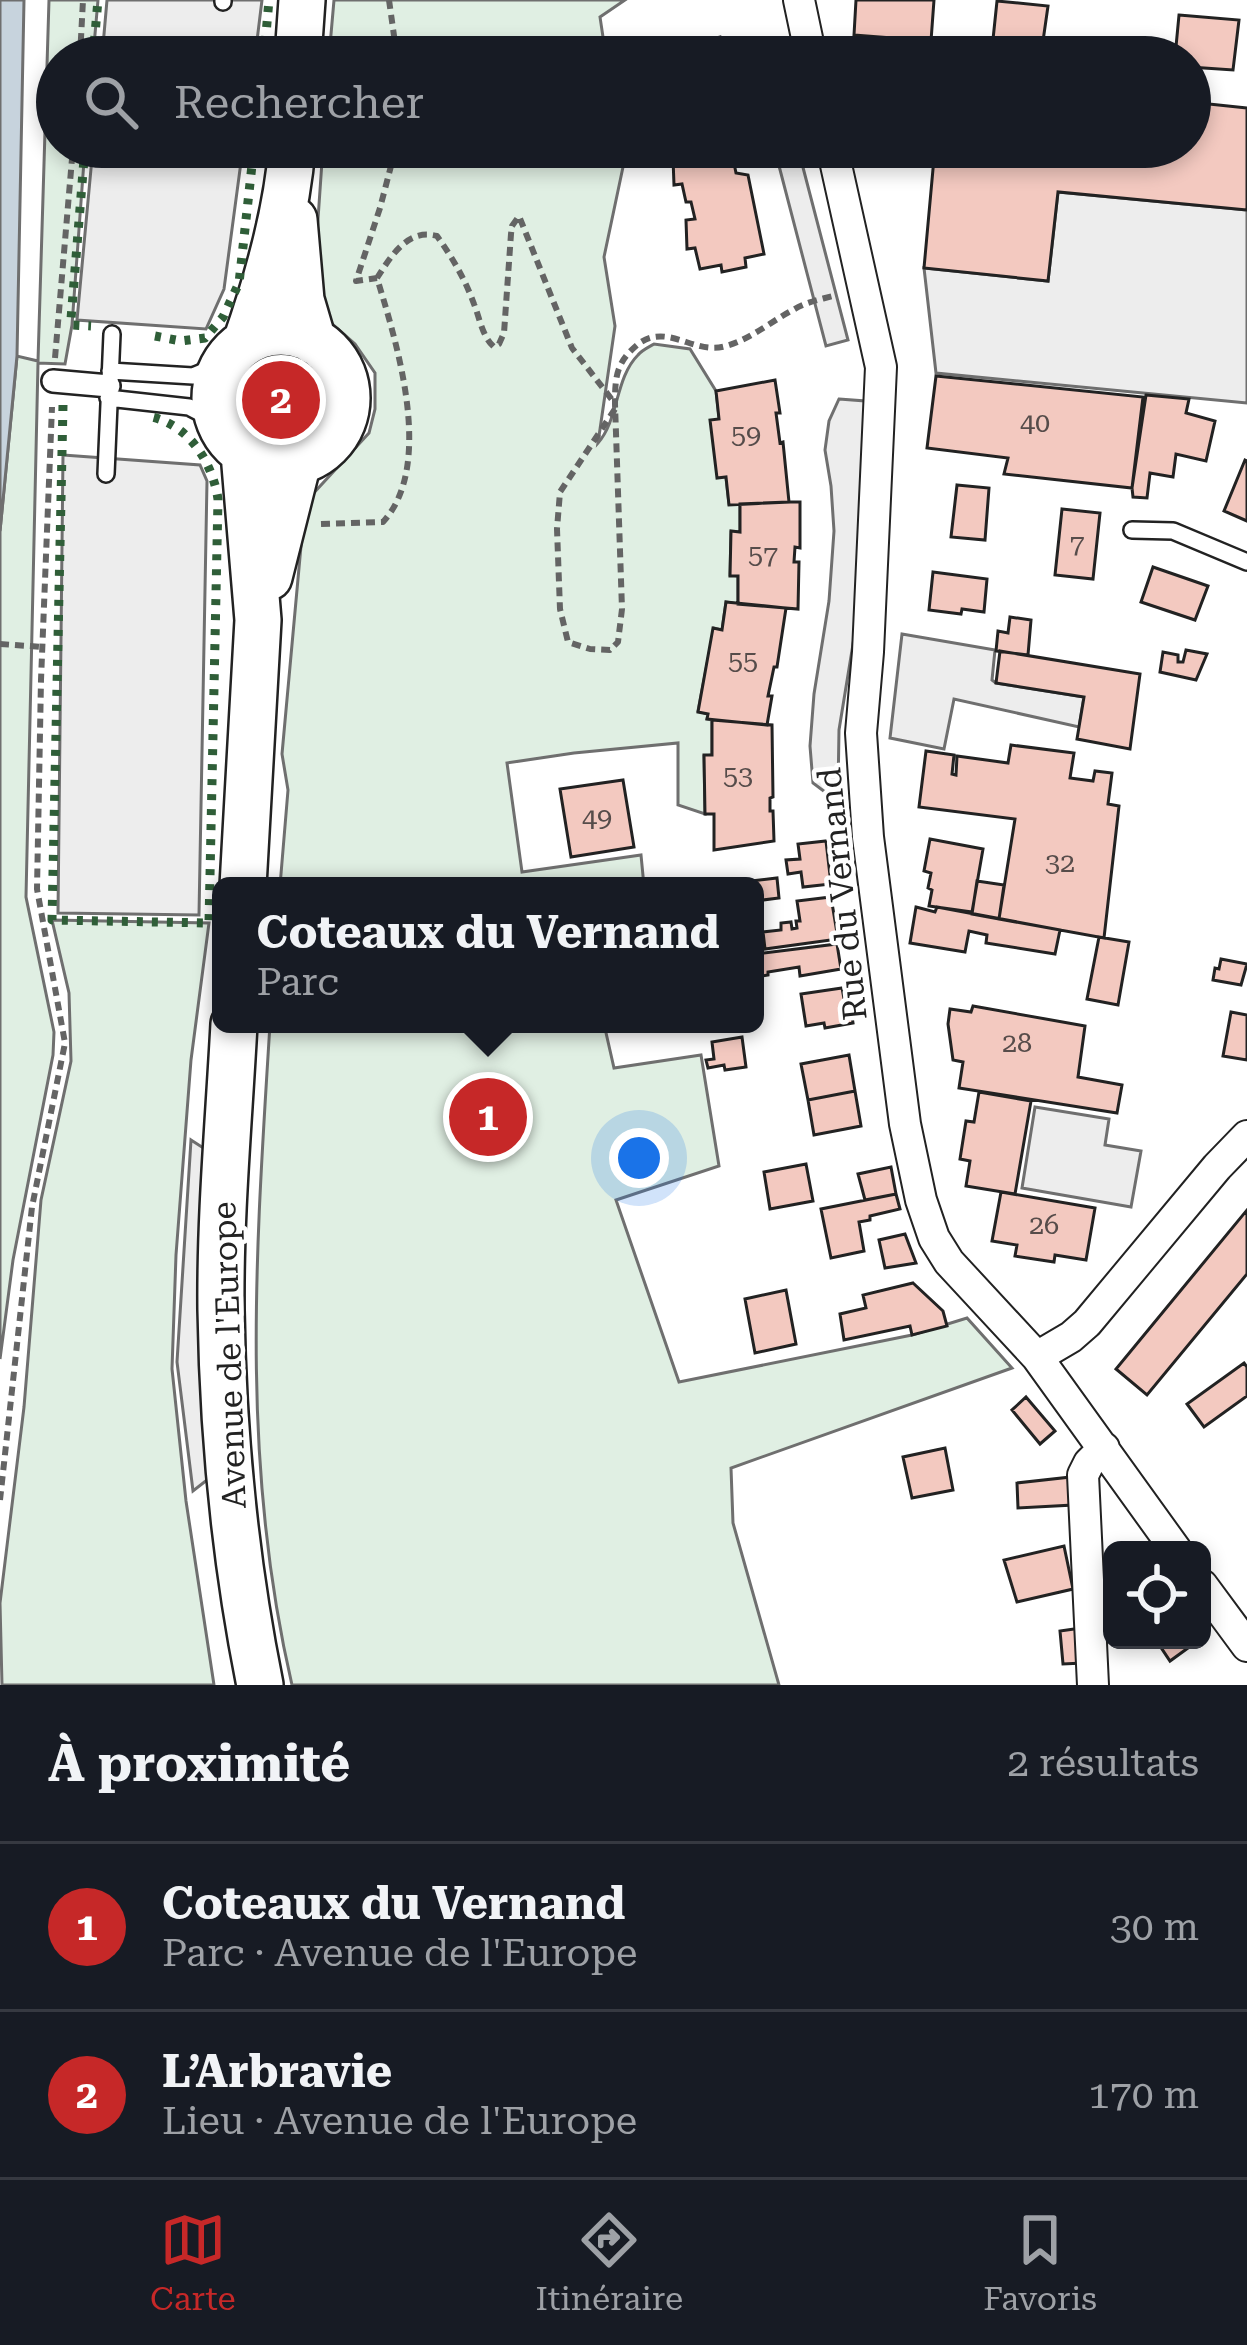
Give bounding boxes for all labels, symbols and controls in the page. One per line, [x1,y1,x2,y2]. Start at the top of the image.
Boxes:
search box [36,36,1211,168]
icon: search [78,69,144,135]
text: Rechercher [174,76,424,129]
pin: 2 [242,355,320,445]
house number: 40 [1020,407,1050,439]
house number: 59 [731,419,761,451]
house number: 7 [1069,528,1085,560]
house number: 57 [748,539,778,571]
house number: 55 [728,645,758,677]
house number: 53 [723,760,753,792]
street label: Rue du Vernand [809,766,875,1022]
house number: 49 [582,802,612,834]
house number: 32 [1045,847,1075,879]
popup [212,877,764,1033]
text: Coteaux du Vernand [256,906,720,959]
text: Parc [256,959,339,1005]
house number: 28 [1002,1027,1032,1059]
pin: 1 [449,1072,527,1162]
your location [609,1128,669,1188]
street label: Avenue de l'Europe [204,1201,254,1509]
house number: 26 [1029,1209,1059,1241]
map controls [1103,1541,1211,1649]
button: locate [1103,1541,1211,1649]
text: À proximité [48,1734,350,1793]
text: 2 résultats [1007,1740,1199,1786]
text: Coteaux du Vernand [162,1877,625,1930]
text: 1 [76,1904,98,1950]
text: 30 m [1110,1904,1199,1950]
text: Parc · Avenue de l'Europe [162,1930,637,1976]
text: L’Arbravie [162,2045,392,2098]
text: 2 [76,2072,98,2118]
text: 170 m [1088,2072,1199,2118]
text: Lieu · Avenue de l'Europe [162,2098,637,2144]
tab: Carte [150,2207,236,2318]
tab: Itinéraire [536,2207,683,2318]
tab: Favoris [983,2207,1097,2318]

